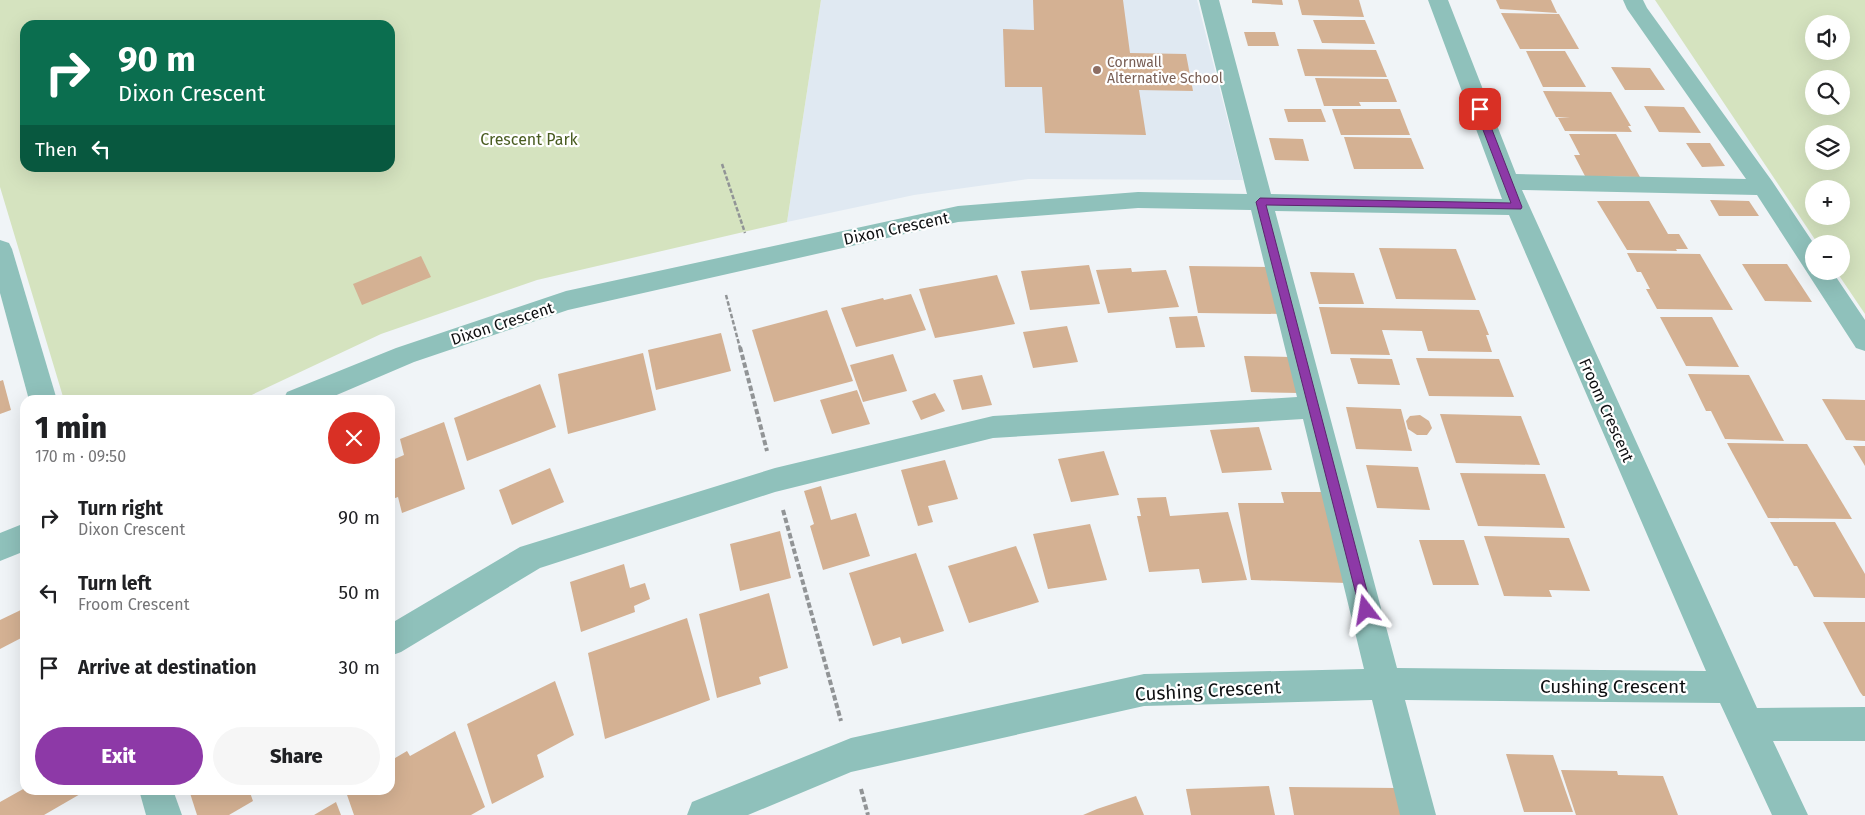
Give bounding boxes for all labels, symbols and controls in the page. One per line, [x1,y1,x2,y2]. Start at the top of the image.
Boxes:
map controls [1805,15,1850,280]
button: sound [1805,15,1850,60]
text: 90 m [118,38,196,80]
icon: right [35,40,100,105]
place label: Cornwall Alternative School [1107,54,1223,87]
marker: Cornwall Alternative School [1091,64,1103,76]
button: search [1805,70,1850,115]
text: Dixon Crescent [118,80,265,107]
pin [1459,88,1501,130]
icon: arrive [1466,95,1494,123]
button: layers [1805,125,1850,170]
park label: Crescent Park [480,130,579,149]
icon: left [87,135,115,163]
text: Then [35,138,77,161]
button: + [1805,180,1850,225]
street label: Dixon Crescent [842,208,951,249]
button: − [1805,235,1850,280]
street label: Dixon Crescent [448,298,556,349]
street label: Froom Crescent [1575,355,1638,465]
text: 1 min [35,410,107,446]
button: close [328,412,380,464]
text: 170 m · 09:50 [35,447,126,466]
text: Turn right [78,497,163,520]
icon: right [35,504,63,532]
text: 90 m [338,506,380,529]
text: Dixon Crescent [78,520,185,539]
text: Turn left [78,572,152,595]
icon: left [35,579,63,607]
text: 50 m [339,581,380,604]
position arrow [1339,583,1391,635]
text: Froom Crescent [78,595,189,614]
icon: arrive [35,654,63,682]
text: Arrive at destination [78,656,257,679]
text: 30 m [339,656,380,679]
street label: Cushing Crescent [1134,675,1282,706]
street label: Cushing Crescent [1540,675,1686,698]
button: Exit [35,727,203,785]
button: Share [213,727,380,785]

